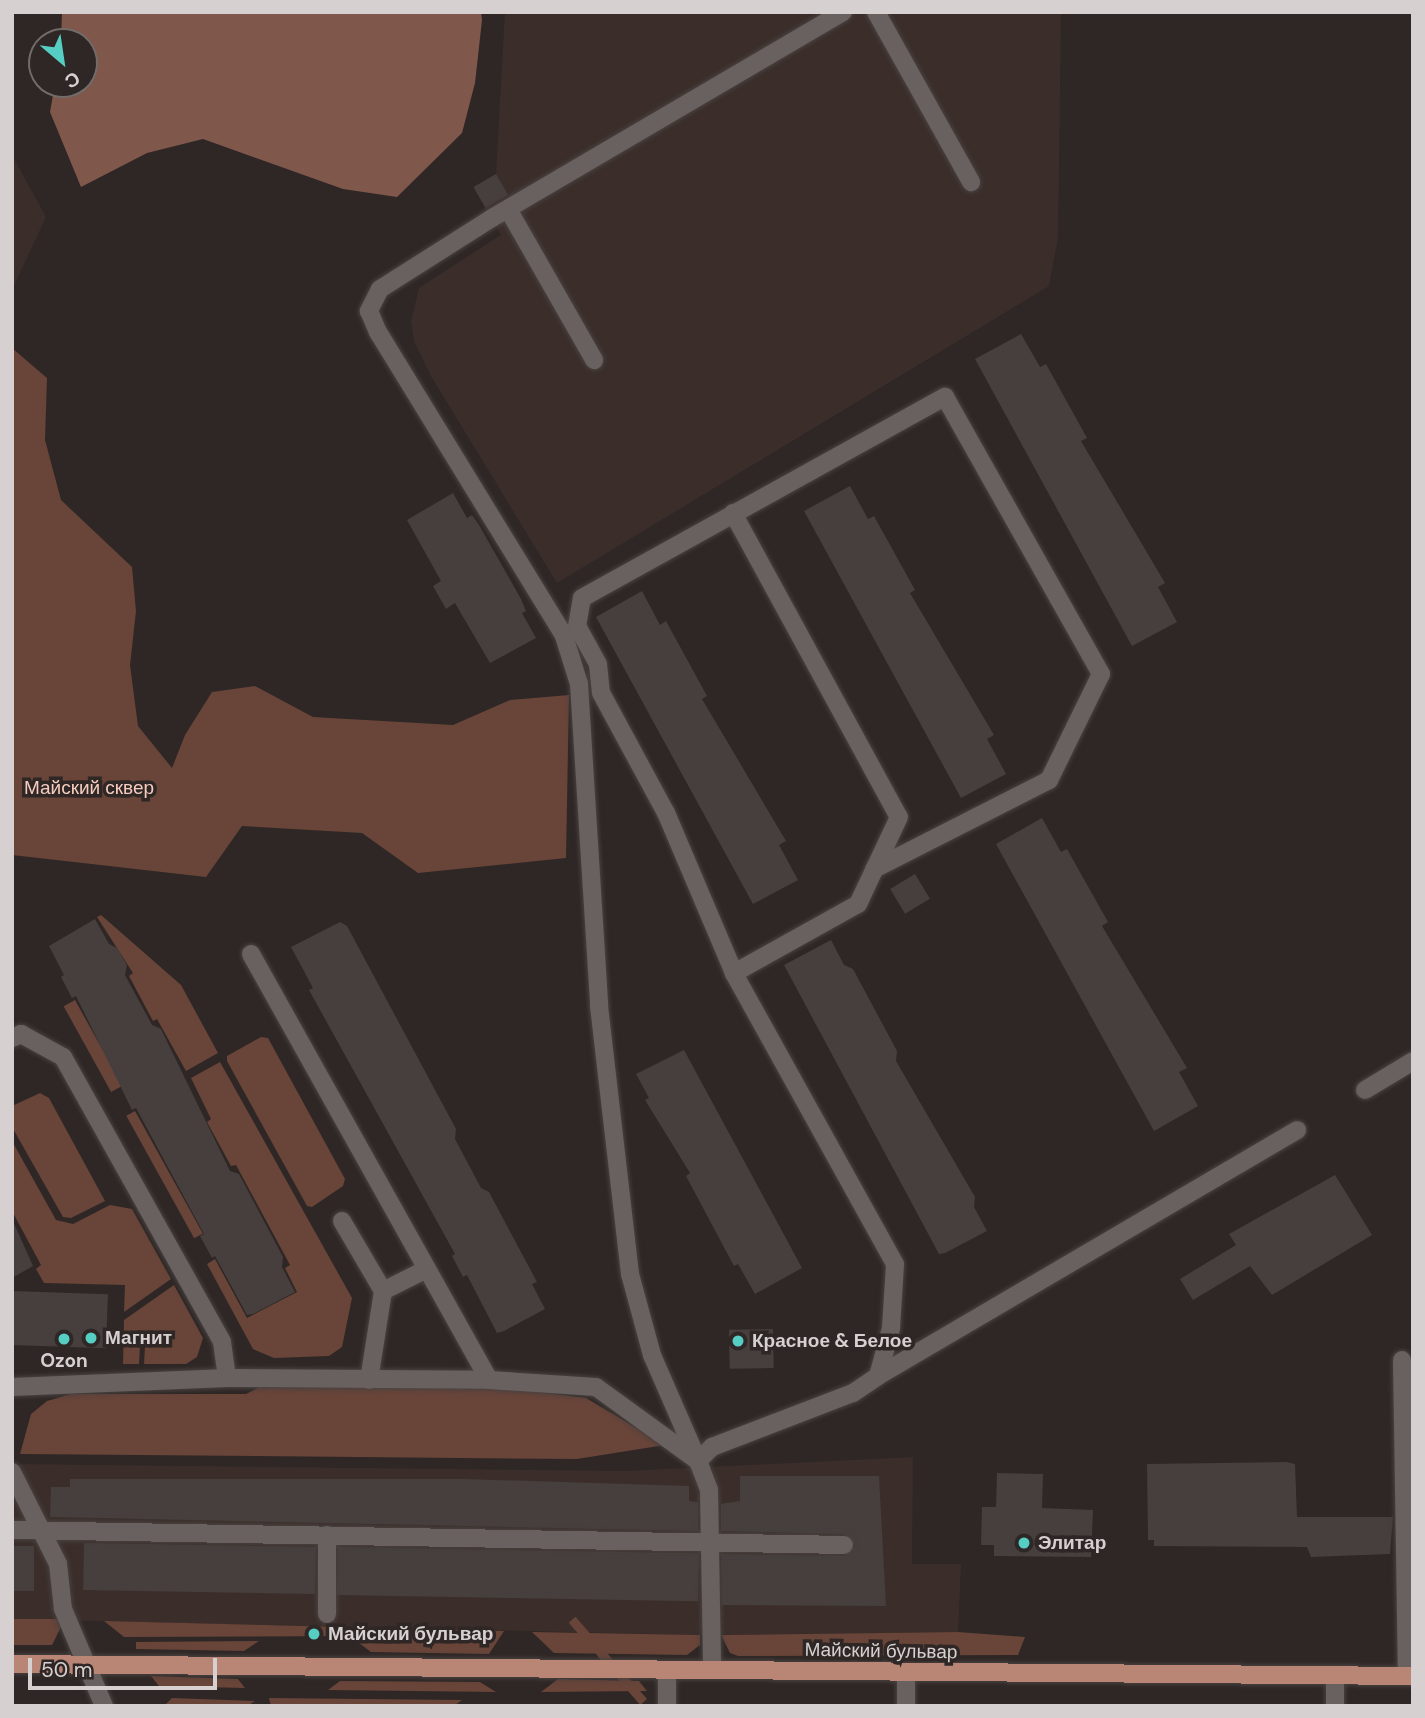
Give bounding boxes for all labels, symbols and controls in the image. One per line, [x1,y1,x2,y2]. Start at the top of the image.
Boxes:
north arrow [28,28,98,98]
text: С [60,66,85,94]
park label: Майский сквер [24,777,154,799]
place label: Магнит [105,1327,172,1349]
marker: Магнит [83,1330,99,1346]
place label: Красное & Белое [752,1330,912,1352]
marker: Ozon [56,1331,72,1347]
marker: Красное & Белое [730,1333,746,1349]
place label: Ozon [40,1350,88,1372]
place label: Элитар [1038,1532,1106,1554]
marker: Элитар [1016,1535,1032,1551]
place label: Майский бульвар [328,1623,493,1645]
marker: Майский бульвар [306,1626,322,1642]
street label: Майский бульвар [804,1638,958,1664]
scale bar [32,1644,220,1688]
text: 50 m [41,1656,92,1684]

